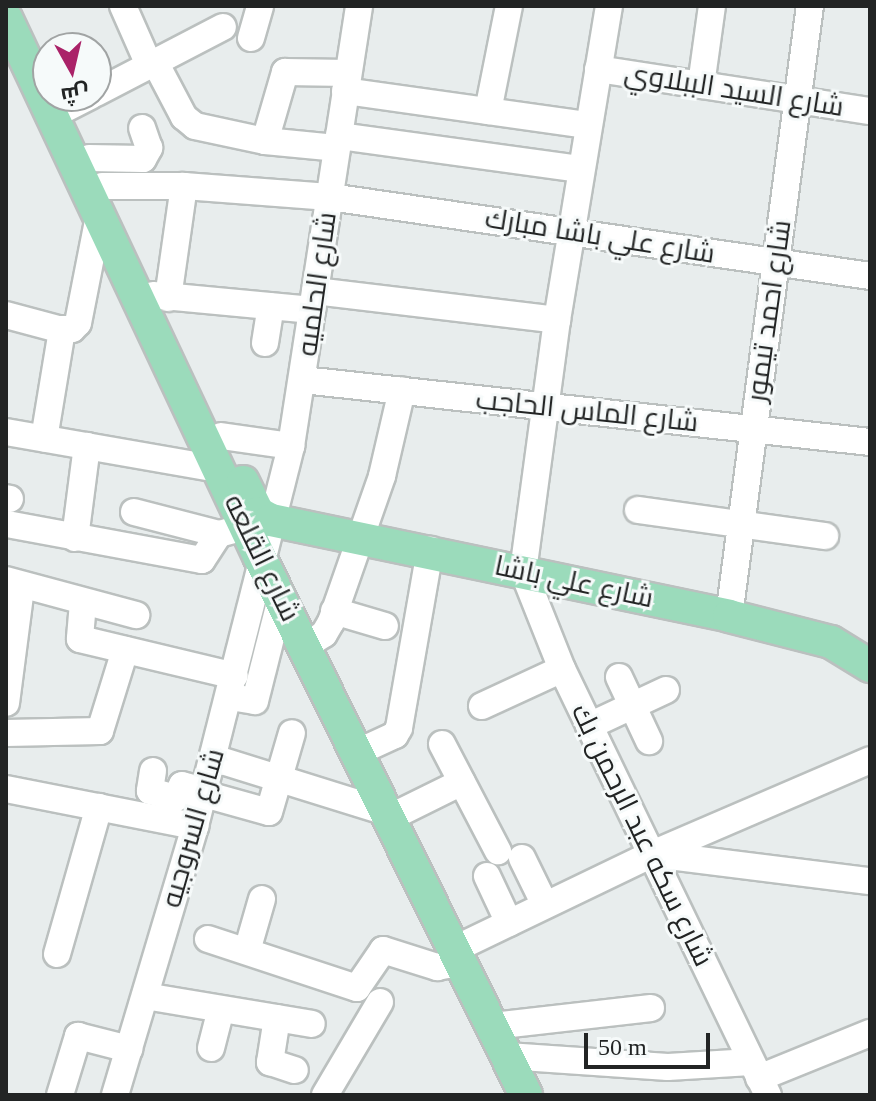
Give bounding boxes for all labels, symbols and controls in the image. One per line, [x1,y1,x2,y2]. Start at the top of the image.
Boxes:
north arrow [32,32,112,112]
street label: شارع السيد الببلاوي [622,56,846,124]
text: ش [59,80,91,109]
street label: شارع علي باشا مبارك [483,201,717,271]
street label: شارع الحلميه [290,210,344,358]
street label: شارع احمد تيمور [740,218,798,404]
street label: شارع الماس الحاجب [474,383,700,439]
street label: شارع القلعه [217,489,307,627]
street label: شارع علي باشا [492,549,656,615]
street label: شارع سكه عبد الرحمن بك [564,698,720,972]
street label: شارع السروجيه [154,745,232,911]
scale bar [588,1017,714,1067]
text: 50 m [598,1034,647,1060]

